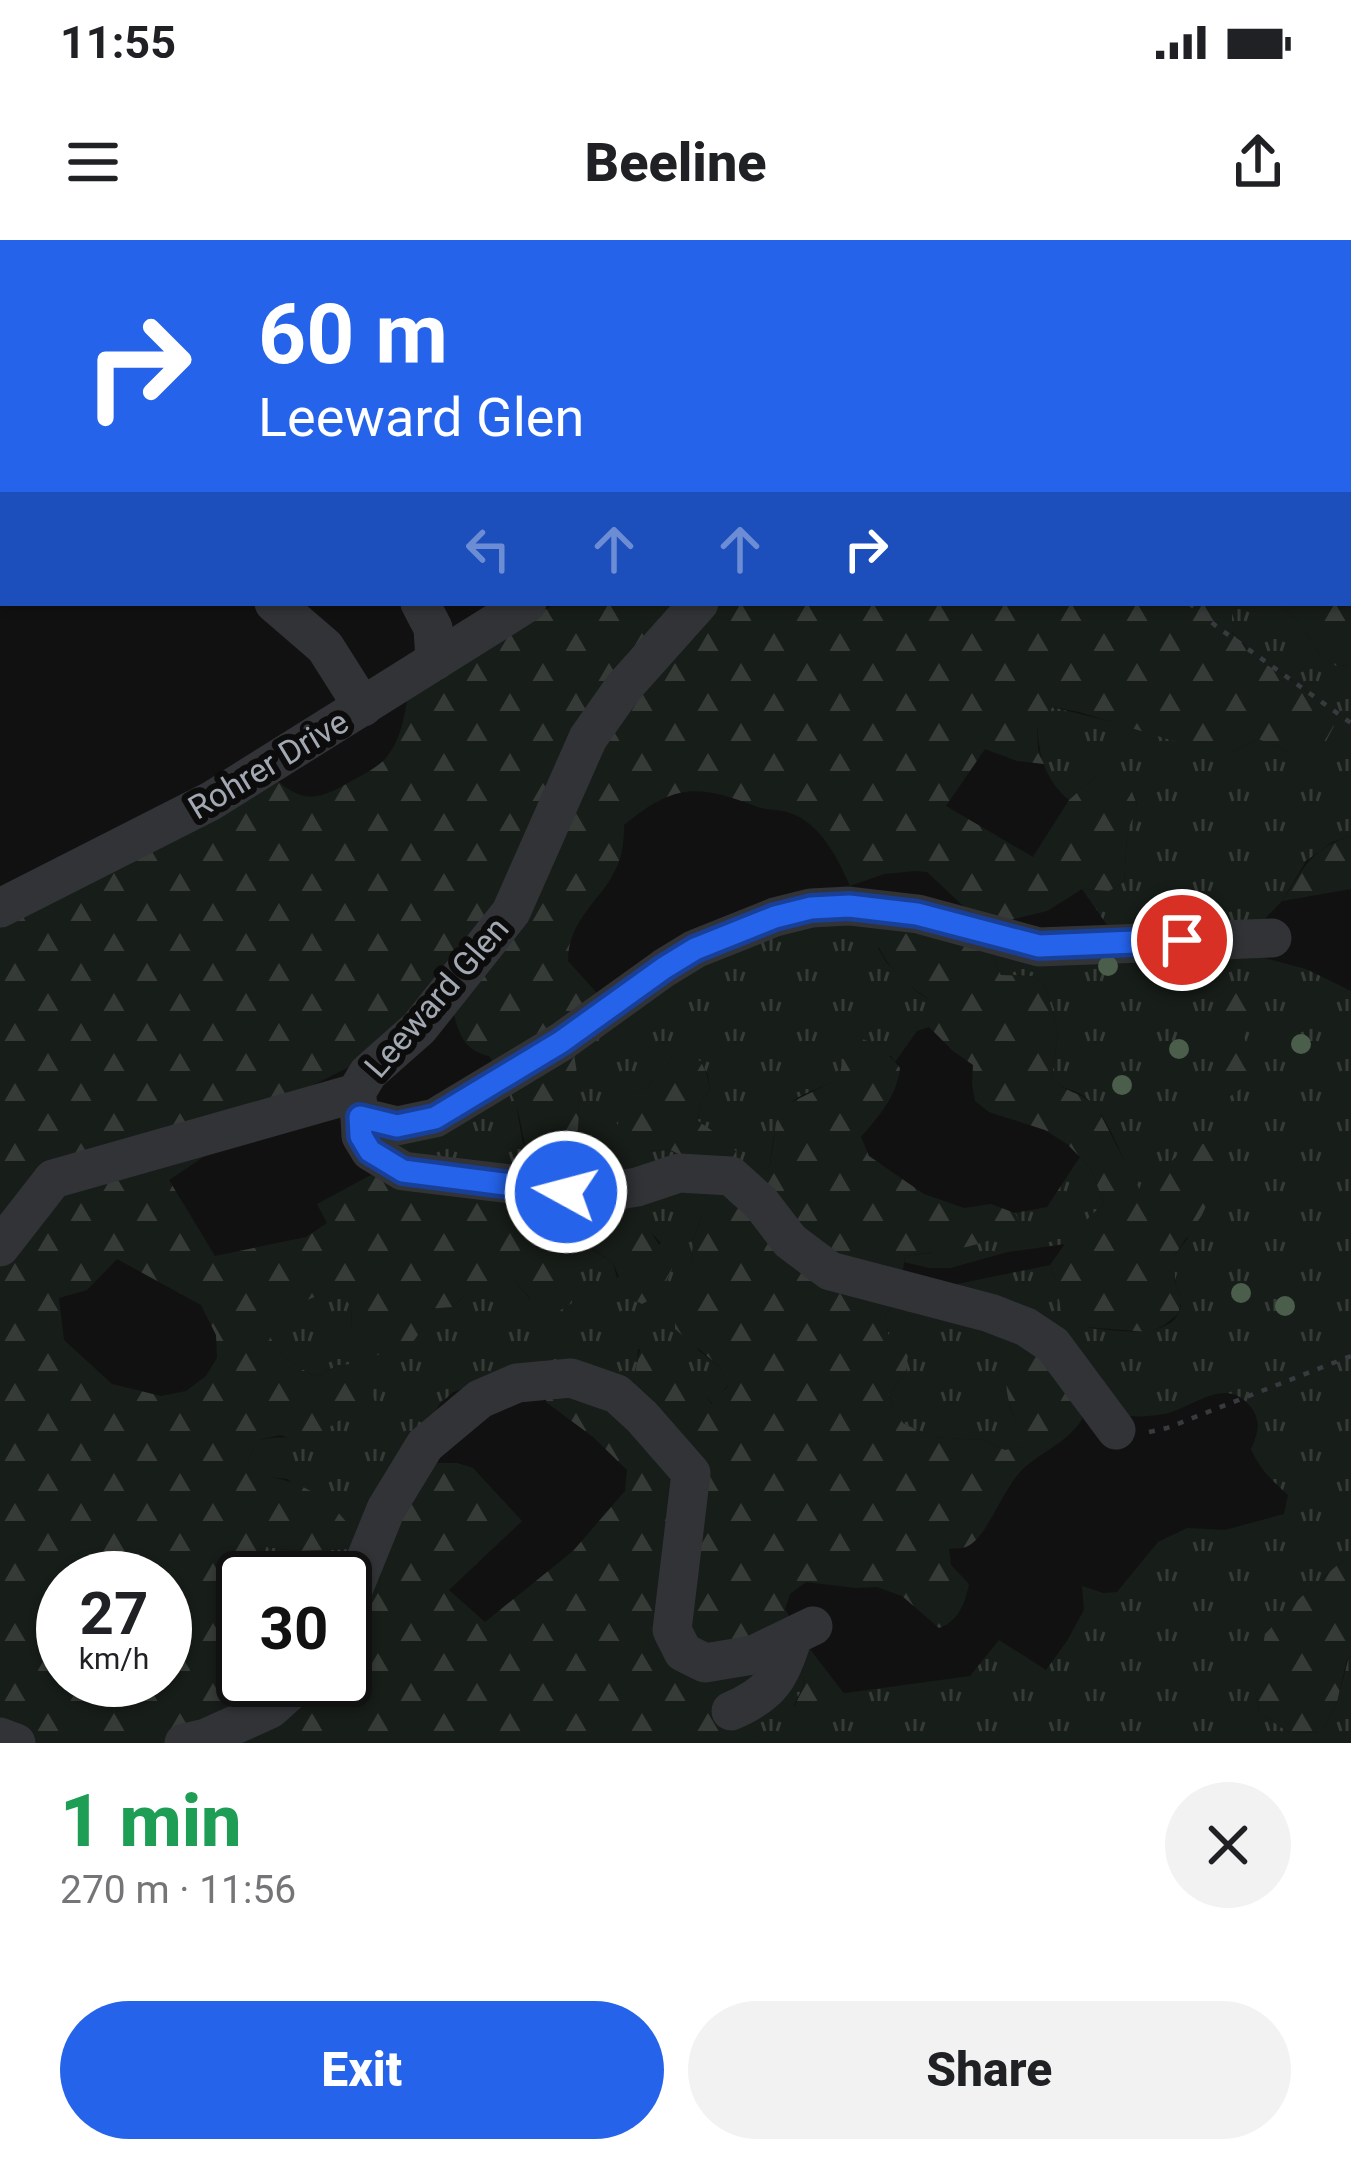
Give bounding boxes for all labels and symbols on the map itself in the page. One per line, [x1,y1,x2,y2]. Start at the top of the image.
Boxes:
street label: Rohrer Drive [181,702,355,827]
pin [1131,889,1233,991]
street label: Leeward Glen [356,909,517,1085]
position arrow [503,1129,629,1255]
speed limit sign: 30 [216,1551,372,1707]

